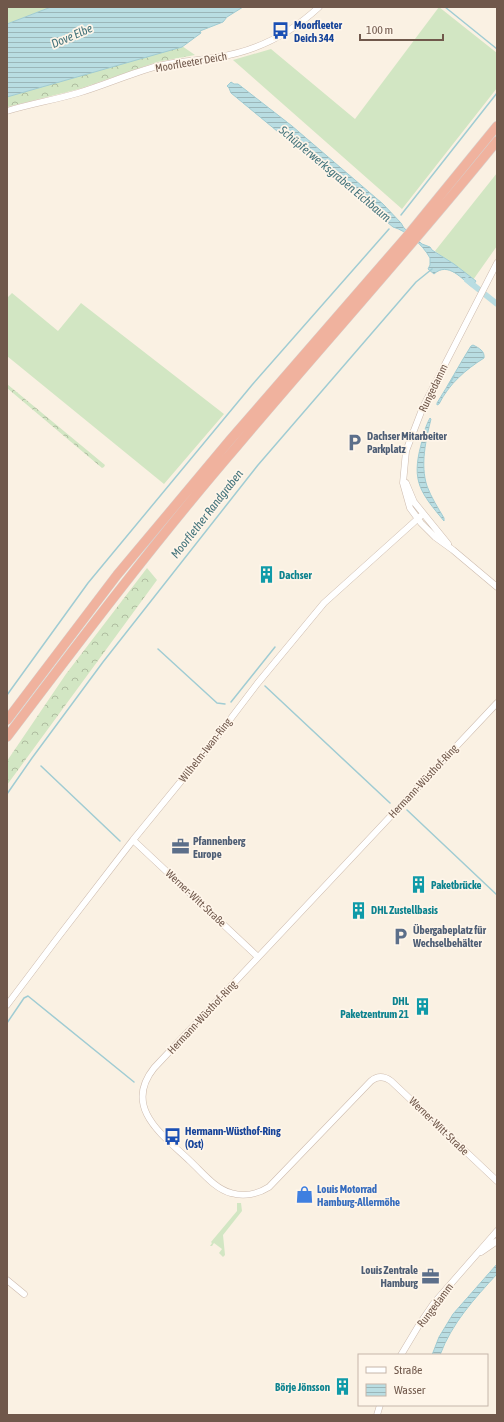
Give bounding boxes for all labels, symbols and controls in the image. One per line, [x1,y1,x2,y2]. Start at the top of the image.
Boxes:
scale bar [360,16,443,42]
place label: Moorfleeter Deich 344 [294,19,343,44]
water label: Dove Elbe [49,21,95,51]
bus stop icon: Moorfleeter Deich 344 [271,21,291,41]
text: 100 m [366,23,393,37]
street label: Moorfleeter Deich [154,50,228,74]
water label: Schüpferwerksgraben Eichbaum [276,123,394,225]
street label: Rungedamm [416,362,450,414]
place label: Dachser Mitarbeiter Parkplatz [367,430,448,455]
parking icon: Dachser Mitarbeiter Parkplatz [344,432,364,452]
water label: Moorflether Randgraben [168,467,246,561]
building icon: Dachser [256,565,276,585]
place label: Dachser [279,569,313,581]
street label: Wilhelm-Iwan-Ring [176,715,234,784]
street label: Hermann-Wüsthof-Ring [386,742,460,820]
place label: Pfannenberg Europe [193,835,246,860]
office icon: Pfannenberg Europe [170,837,190,857]
street label: Werner-Witt-Straße [163,867,229,929]
building icon: Paketbrücke [408,875,428,895]
place label: Paketbrücke [431,879,482,891]
building icon: DHL Zustellbasis [348,900,368,920]
place label: DHL Zustellbasis [371,904,438,916]
place label: Übergabeplatz für Wechselbehälter [412,923,487,949]
parking icon: Übergabeplatz für Wechselbehälter [390,926,410,946]
street label: Hermann-Wüsthof-Ring [165,978,239,1056]
place label: DHL Paketzentrum 21 [340,995,410,1020]
building icon: DHL Paketzentrum 21 [412,997,432,1017]
street label: Werner-Witt-Straße [407,1095,471,1157]
place label: Hermann-Wüsthof-Ring (Ost) [185,1125,281,1150]
bus stop icon: Hermann-Wüsthof-Ring (Ost) [162,1127,182,1147]
place label: Louis Motorrad Hamburg-Allermöhe [317,1183,400,1208]
shop icon: Louis Motorrad Hamburg-Allermöhe [294,1185,314,1205]
place label: Louis Zentrale Hamburg [361,1264,418,1289]
office icon: Louis Zentrale Hamburg [421,1266,441,1286]
street label: Rungedamm [415,1281,455,1329]
legend [358,1354,488,1406]
text: Straße [394,1363,422,1377]
building icon: Börje Jönsson [333,1377,353,1397]
place label: Börje Jönsson [275,1381,330,1393]
text: Wasser [394,1383,426,1397]

